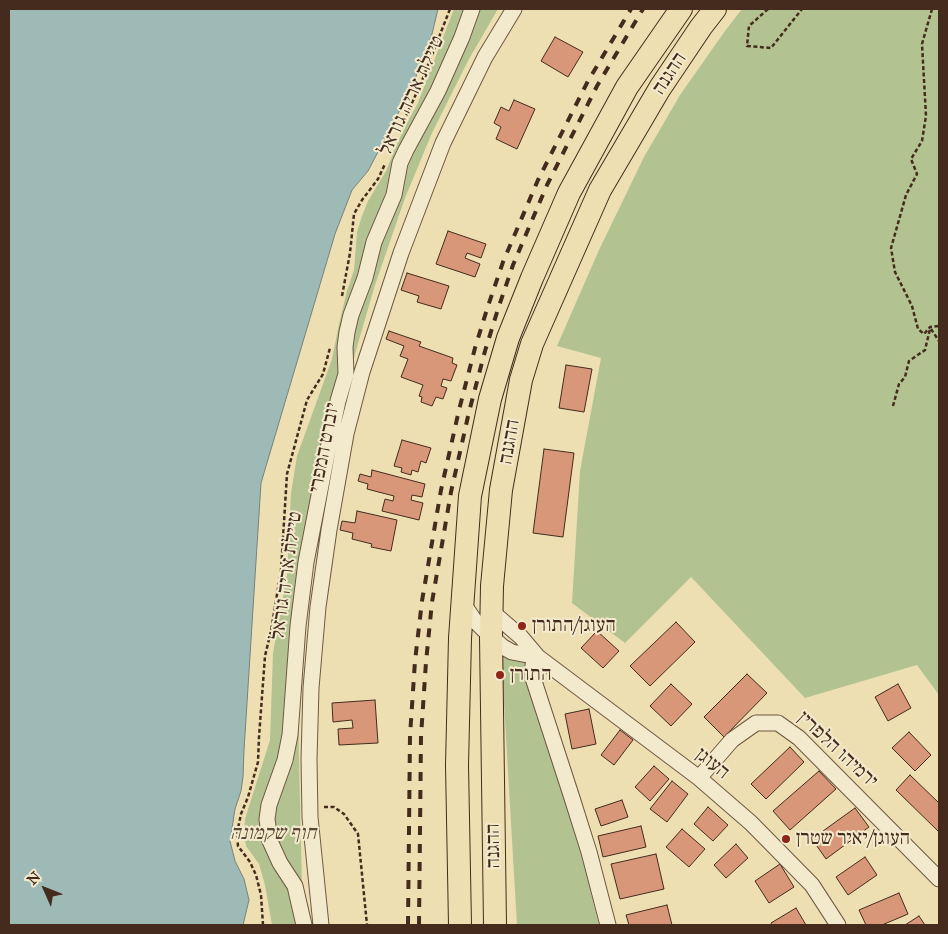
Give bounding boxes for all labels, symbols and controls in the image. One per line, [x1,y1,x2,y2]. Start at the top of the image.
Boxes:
street label: טיילת אריה גוראל [374,32,450,160]
street label: ההגנה [648,48,692,100]
street label: יוברט המפרי [304,401,346,495]
street label: ההגנה [494,418,526,466]
street label: טיילת אריה גוראל [266,510,308,642]
place label: העוגן/התורן [532,614,616,638]
marker: העוגן/התורן [516,620,528,632]
place label: התורן [510,663,552,687]
marker: התורן [494,669,506,681]
street label: ירמיהו הלפרין [792,707,882,793]
street label: העוגן [690,743,734,785]
park label: חוף שקמונה [230,822,316,846]
street label: ההגנה [482,823,506,869]
place label: העוגן/יאיר שטרן [796,827,910,851]
marker: העוגן/יאיר שטרן [780,833,792,845]
north arrow [20,864,70,914]
text: N [24,868,44,888]

